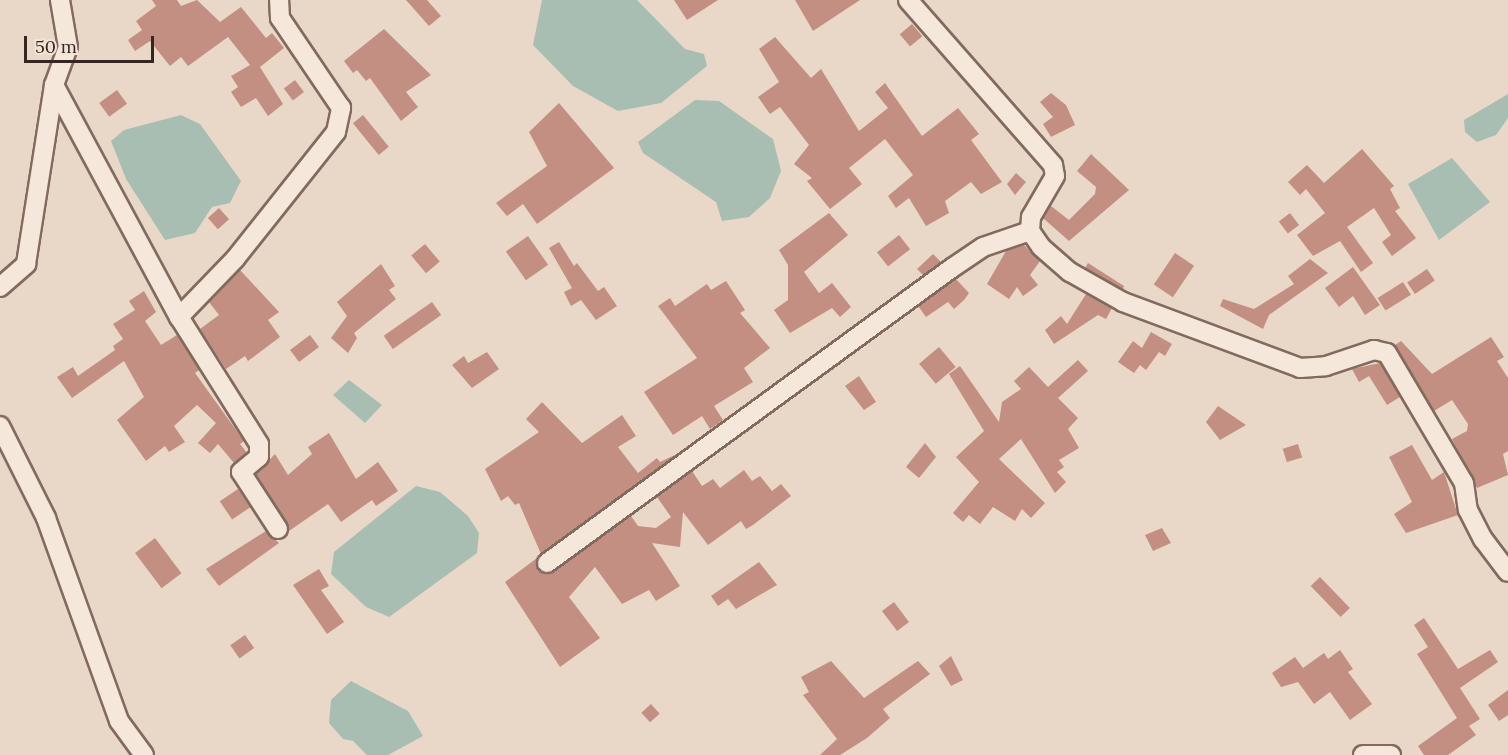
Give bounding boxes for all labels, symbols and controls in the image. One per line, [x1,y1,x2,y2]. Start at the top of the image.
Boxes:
scale bar [27,24,158,62]
text: 50 m [35,35,77,58]

